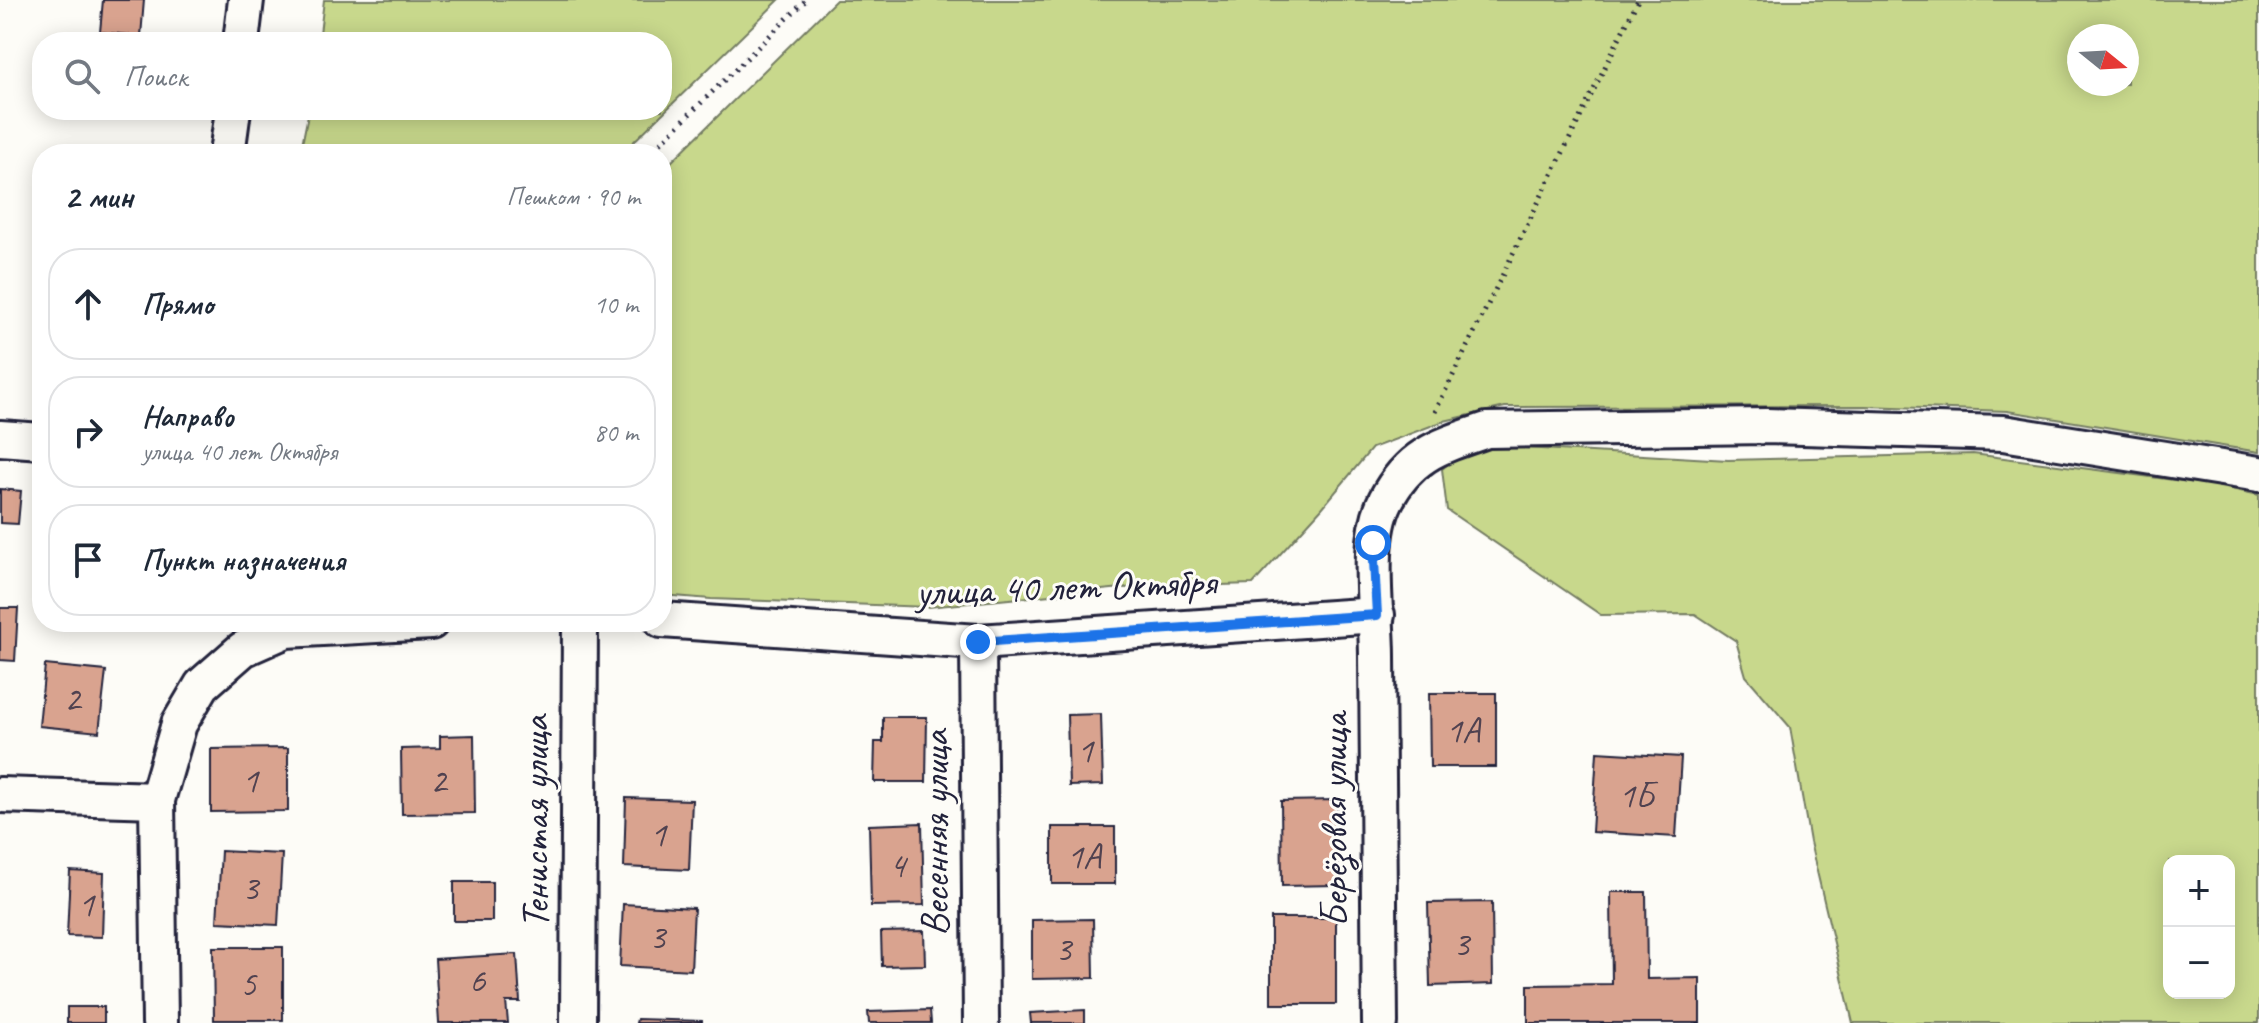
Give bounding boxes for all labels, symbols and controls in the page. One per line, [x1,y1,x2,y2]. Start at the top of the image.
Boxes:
north arrow [2067,24,2139,96]
search box [32,32,672,120]
icon: search [60,54,104,98]
text: Поиск [124,57,187,95]
text: 2 мин [64,175,133,218]
text: Пешком · 90 m [507,180,640,213]
icon: ahead [66,282,110,326]
text: Прямо [142,285,213,323]
text: 10 m [594,288,638,321]
text: Направо [142,397,234,435]
icon: right [66,410,110,454]
text: 80 m [594,416,638,449]
text: улица 40 лет Октября [142,435,337,468]
route start [1355,525,1391,561]
icon: arrive [66,538,110,582]
text: Пункт назначения [142,541,345,579]
street label: улица 40 лет Октября [913,557,1220,617]
route end [960,624,996,660]
house number: 2 [64,676,83,722]
house number: 1А [1446,707,1482,753]
street label: Берёзовая улица [1309,709,1359,927]
street label: Тенистая улица [510,713,560,928]
house number: 1 [1077,727,1095,773]
street label: Весенняя улица [910,728,960,936]
house number: 1 [242,757,260,803]
house number: 2 [430,758,449,804]
house number: 1Б [1619,772,1659,818]
house number: 1 [650,811,668,857]
house number: 1А [1067,833,1103,879]
house number: 4 [889,842,909,888]
map controls [2163,855,2235,999]
button: + [2163,855,2235,927]
house number: 3 [242,865,261,911]
house number: 1 [78,881,96,927]
house number: 3 [649,914,668,960]
house number: 3 [1453,921,1472,967]
house number: 3 [1055,926,1074,972]
button: − [2163,927,2235,999]
house number: 6 [469,957,487,1003]
house number: 5 [240,961,258,1007]

